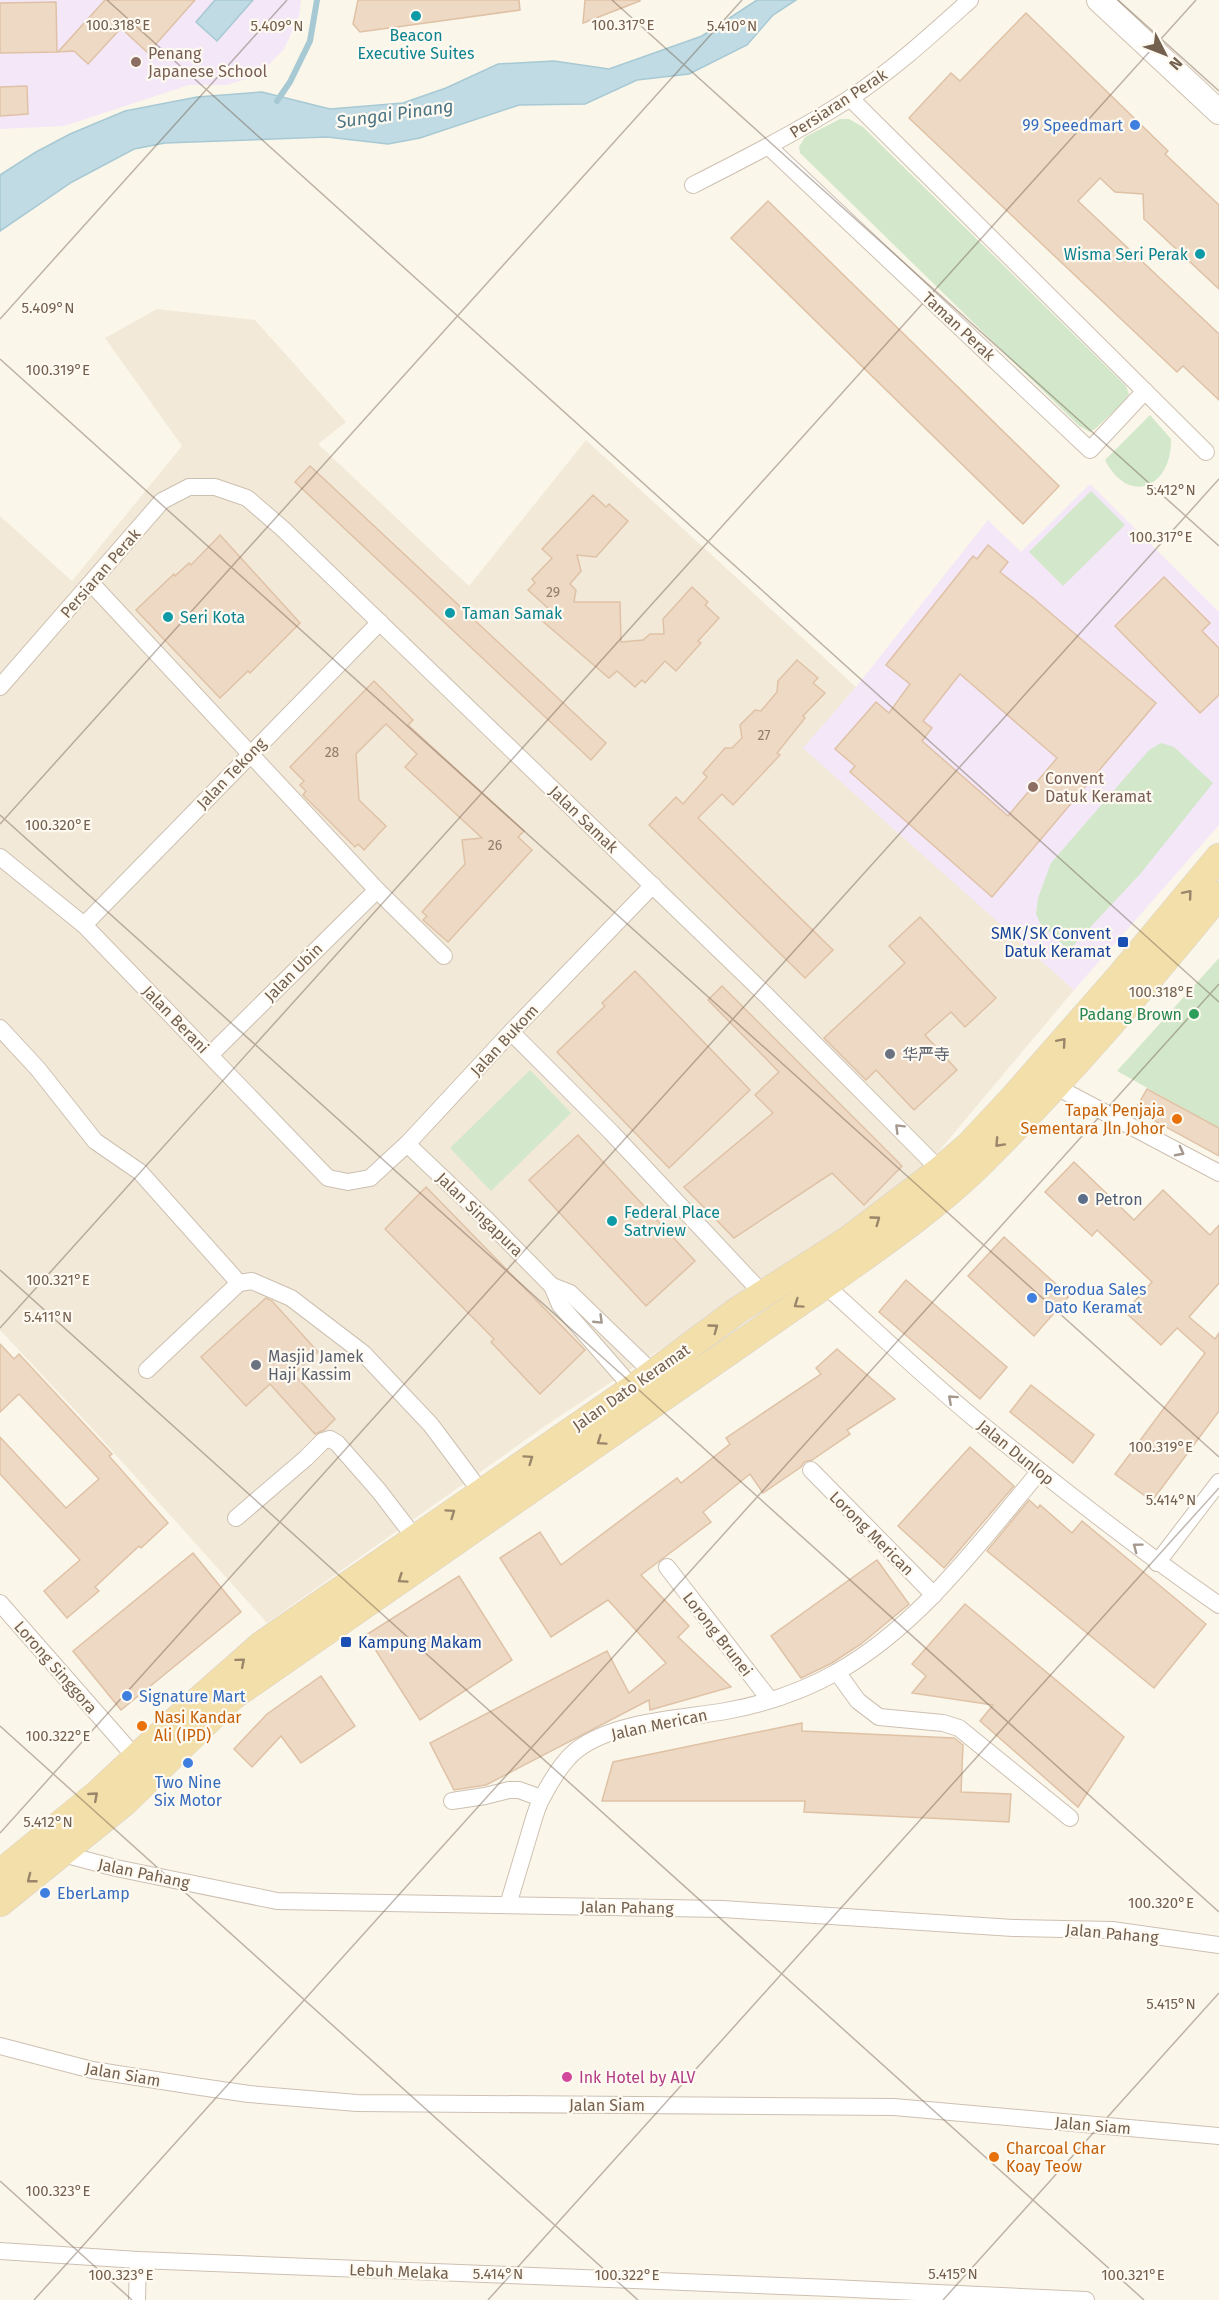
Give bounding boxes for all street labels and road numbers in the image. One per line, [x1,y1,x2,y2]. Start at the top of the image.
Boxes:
street label: Persiaran Perak [786,64,891,142]
street label: Taman Perak [918,288,999,365]
street label: Persiaran Perak [56,524,145,622]
street label: Jalan Tekong [193,733,270,813]
street label: Jalan Samak [545,782,623,857]
street label: Jalan Ubin [260,939,326,1005]
street label: Jalan Berani [139,981,213,1057]
street label: Jalan Bukom [467,1001,542,1080]
street label: Jalan Singapura [432,1168,527,1260]
street label: Jalan Dato Keramat [569,1340,694,1435]
street label: Jalan Dunlop [974,1416,1058,1489]
street label: Lorong Merican [826,1487,918,1579]
street label: Lorong Brunei [679,1588,756,1680]
street label: Lorong Singgora [10,1617,101,1718]
street label: Jalan Merican [609,1705,709,1744]
street label: Jalan Pahang [96,1855,192,1893]
street label: Jalan Pahang [580,1897,674,1918]
street label: Jalan Pahang [1065,1920,1160,1947]
street label: Jalan Siam [84,2059,162,2090]
street label: Jalan Siam [569,2096,645,2115]
street label: Jalan Siam [1054,2113,1132,2138]
street label: Lebuh Melaka [349,2260,449,2283]

